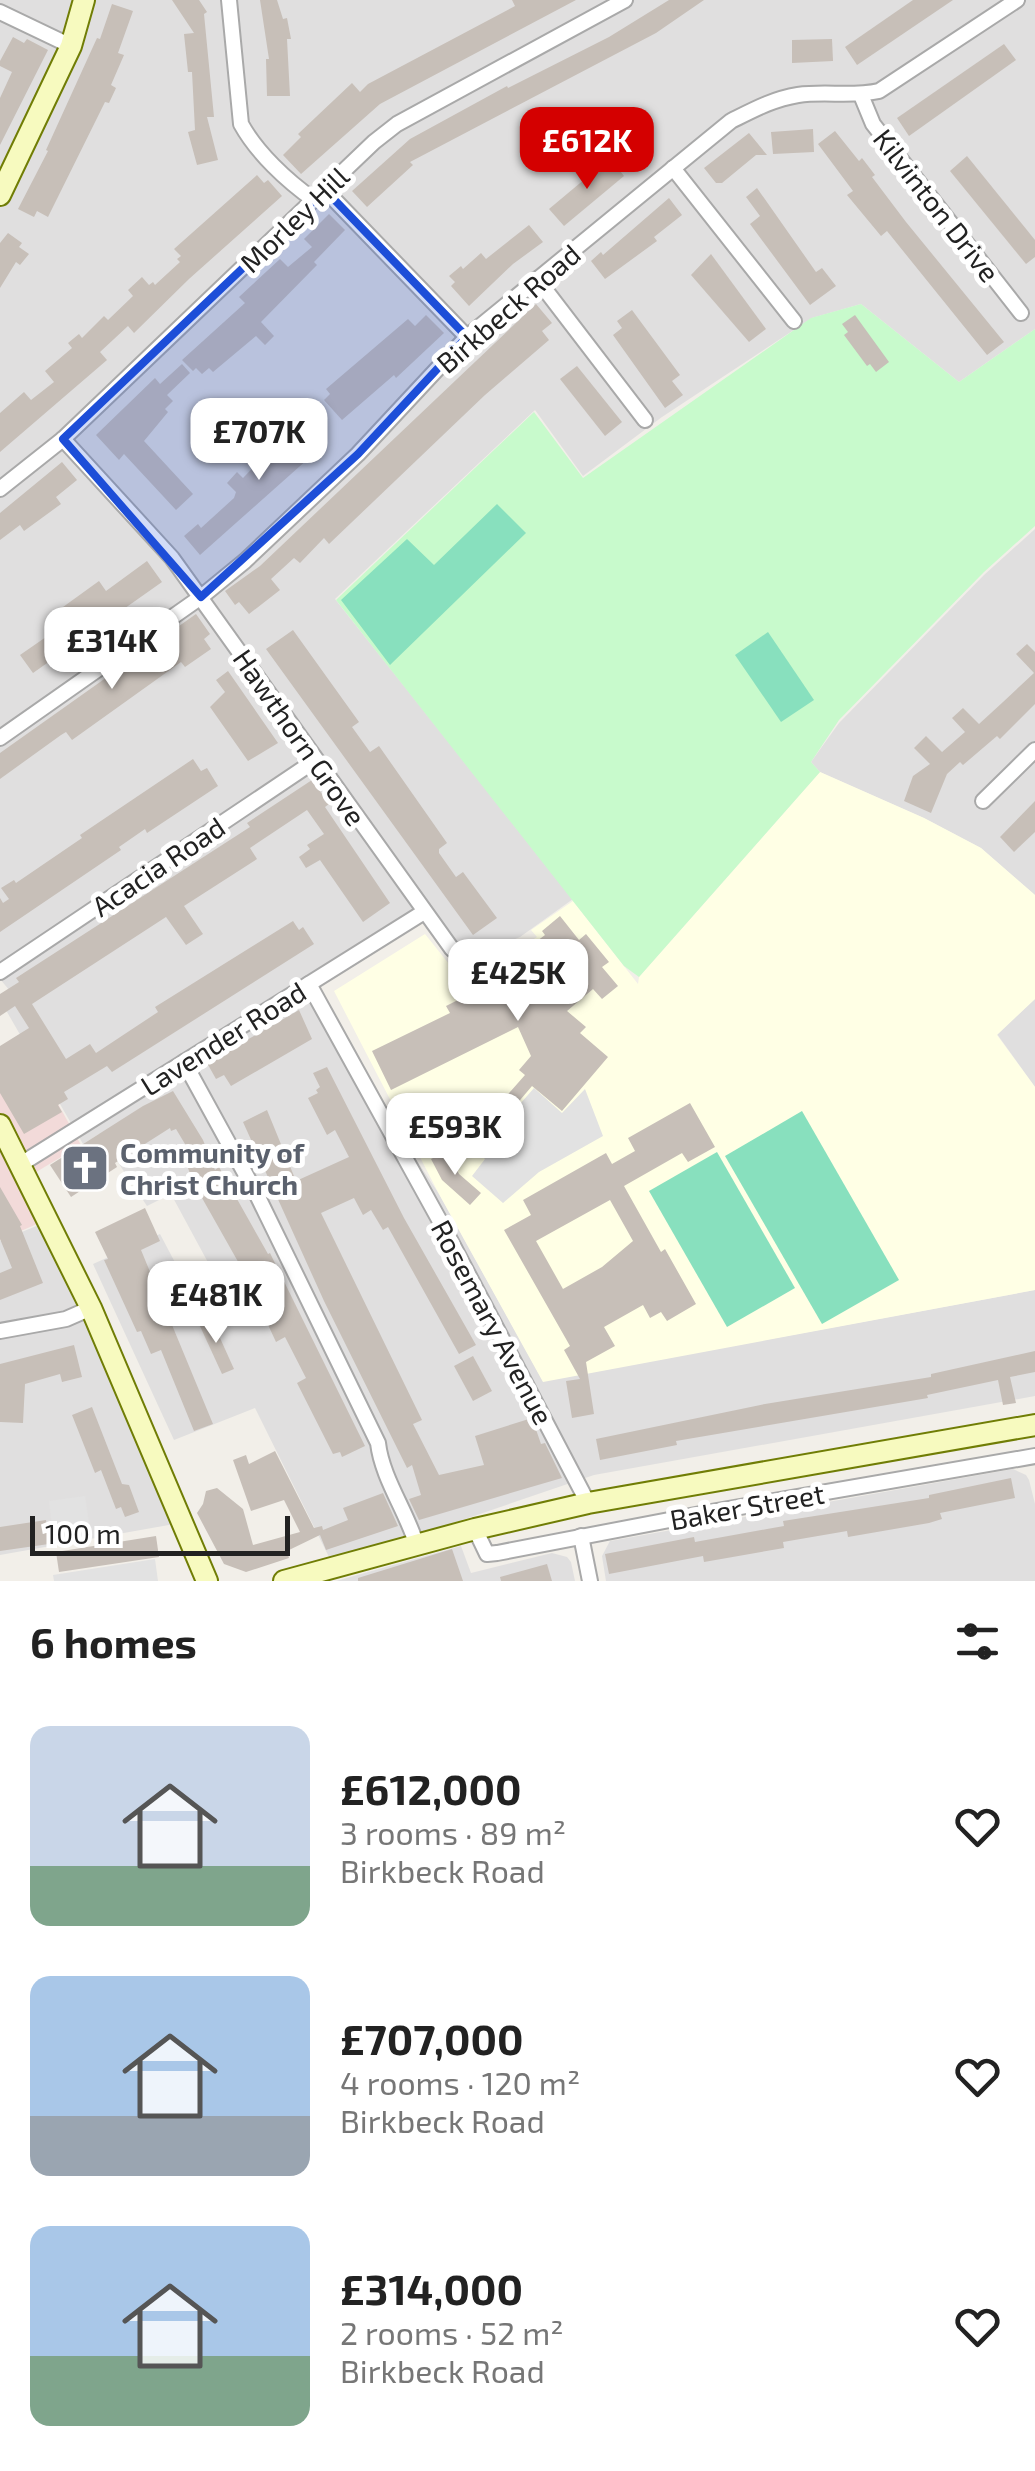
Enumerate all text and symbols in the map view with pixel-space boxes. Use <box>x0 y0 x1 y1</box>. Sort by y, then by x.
pin: £612K <box>517 107 657 192</box>
text: £612K <box>542 120 632 158</box>
street label: Kilvinton Drive <box>867 122 1007 288</box>
street label: Morley Hill <box>233 158 356 279</box>
street label: Birkbeck Road <box>429 236 587 380</box>
pin: £707K <box>189 398 329 483</box>
text: £707K <box>212 411 306 449</box>
pin: £314K <box>42 607 182 692</box>
text: £314K <box>66 620 158 658</box>
street label: Hawthorn Grove <box>227 642 373 832</box>
street label: Acacia Road <box>85 809 231 923</box>
pin: £425K <box>448 939 588 1024</box>
text: £425K <box>470 952 566 990</box>
street label: Lavender Road <box>134 974 312 1102</box>
pin: £593K <box>385 1093 525 1178</box>
text: £593K <box>408 1106 502 1144</box>
place label: Community of Christ Church <box>120 1135 305 1201</box>
church icon: Community of Christ Church <box>59 1142 111 1194</box>
street label: Rosemary Avenue <box>425 1214 561 1430</box>
pin: £481K <box>146 1261 286 1346</box>
text: £481K <box>169 1274 263 1312</box>
street label: Baker Street <box>667 1476 827 1536</box>
scale bar <box>30 1511 290 1556</box>
text: 100 m <box>45 1516 121 1550</box>
icon: filters <box>950 1614 1005 1669</box>
text: 6 homes <box>30 1616 197 1666</box>
text: £612,000 <box>340 1763 522 1813</box>
icon: home <box>110 1766 230 1886</box>
icon: heart <box>950 1799 1005 1854</box>
text: 3 rooms · 89 m² <box>340 1813 566 1851</box>
text: Birkbeck Road <box>340 1851 545 1889</box>
text: £707,000 <box>340 2013 523 2063</box>
icon: home <box>110 2016 230 2136</box>
icon: heart <box>950 2049 1005 2104</box>
text: 4 rooms · 120 m² <box>340 2063 580 2101</box>
text: Birkbeck Road <box>340 2101 545 2139</box>
text: £314,000 <box>340 2263 523 2313</box>
icon: home <box>110 2266 230 2386</box>
icon: heart <box>950 2299 1005 2354</box>
text: 2 rooms · 52 m² <box>340 2313 564 2351</box>
text: Birkbeck Road <box>340 2351 545 2389</box>

